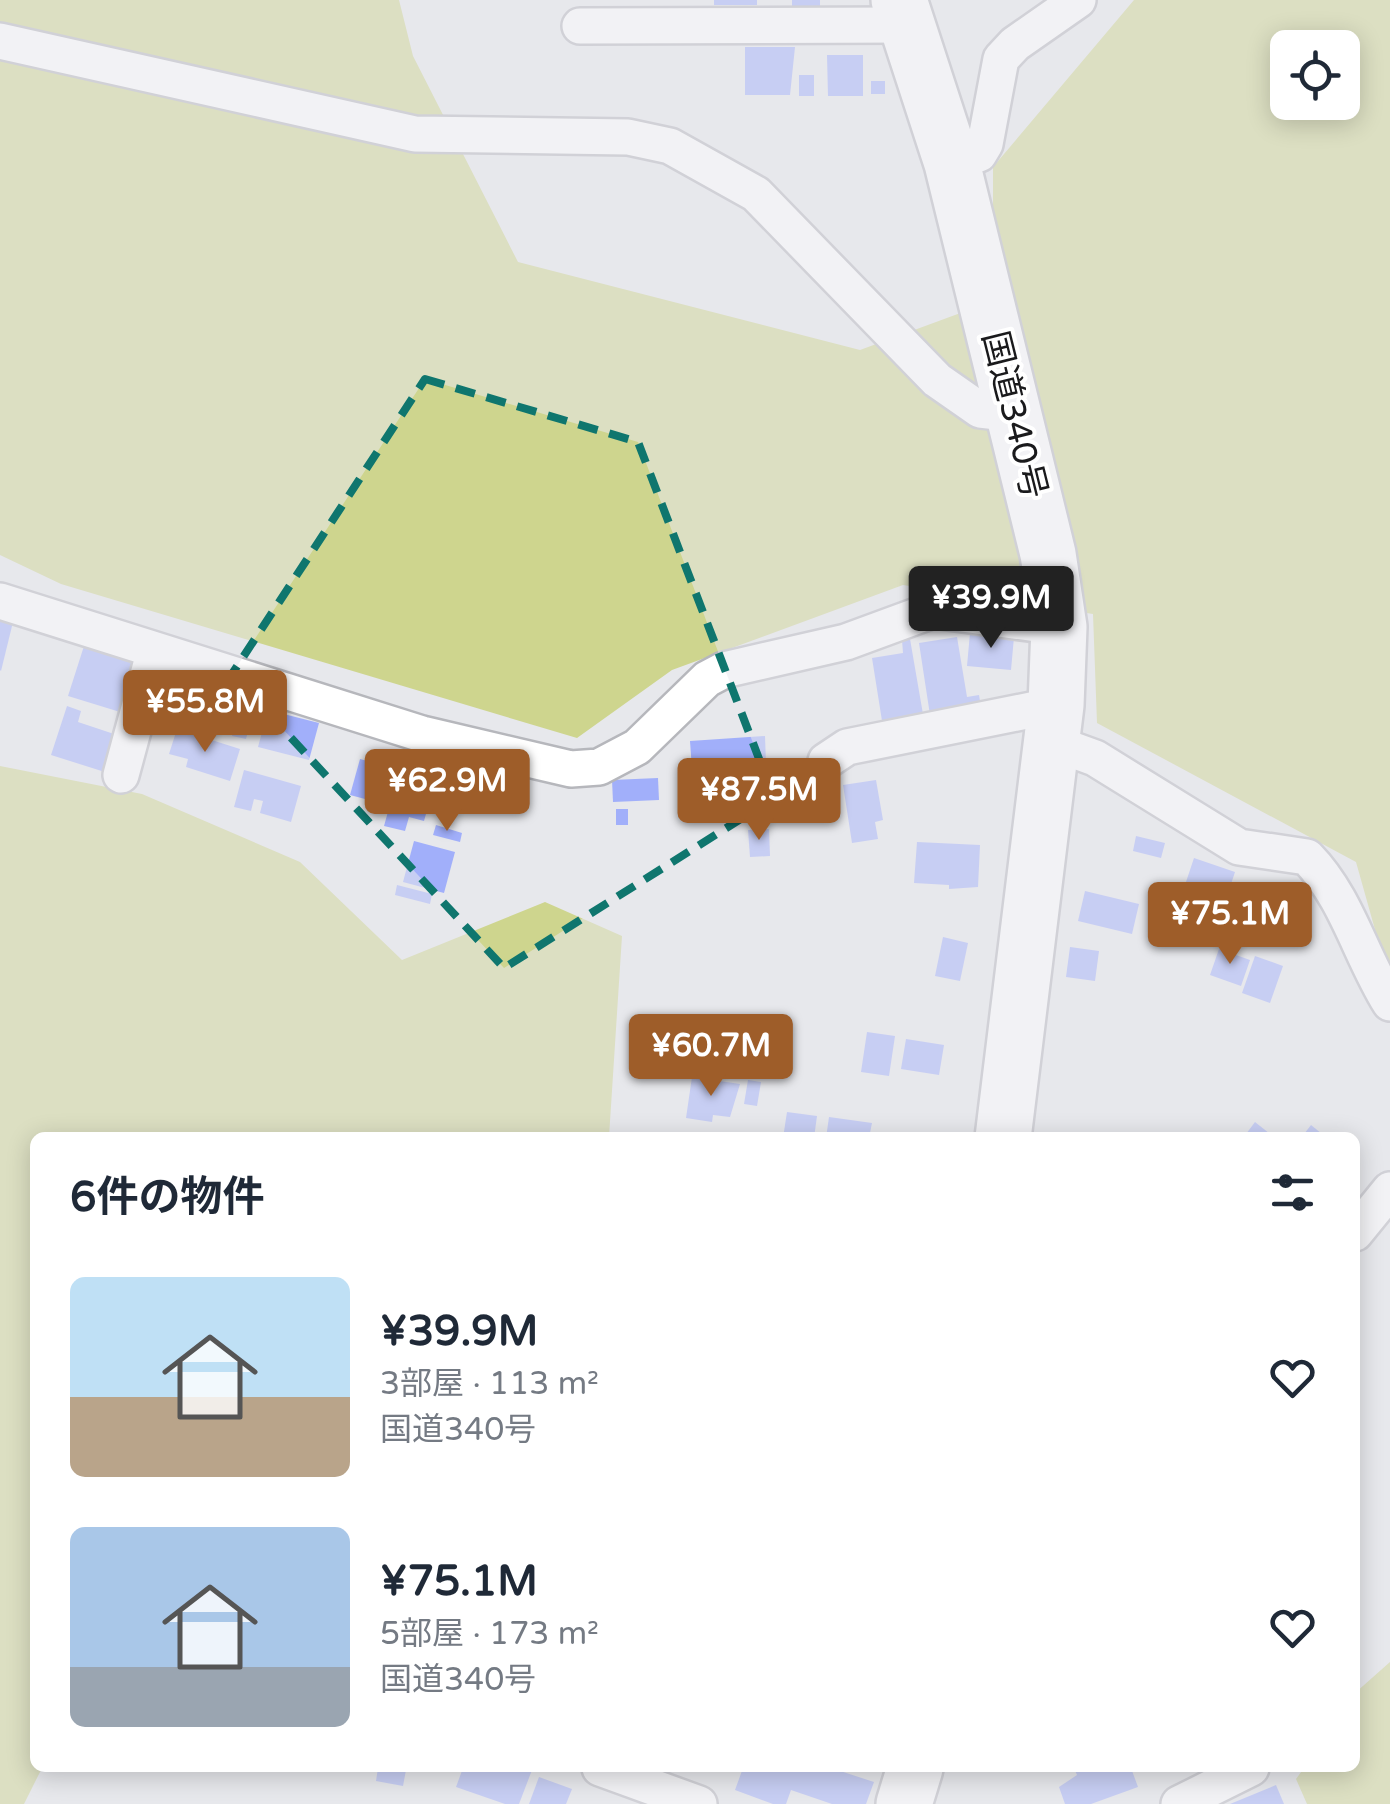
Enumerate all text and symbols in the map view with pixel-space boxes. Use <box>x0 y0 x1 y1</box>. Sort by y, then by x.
map controls <box>1270 30 1360 120</box>
button: locate <box>1270 30 1360 120</box>
street label: 国道340号 <box>973 327 1055 503</box>
pin: ¥39.9M <box>910 566 1072 651</box>
text: ¥39.9M <box>931 579 1051 617</box>
pin: ¥55.8M <box>124 670 286 755</box>
text: ¥55.8M <box>145 683 265 721</box>
pin: ¥62.9M <box>366 749 528 834</box>
pin: ¥87.5M <box>678 758 840 843</box>
text: ¥62.9M <box>387 762 507 800</box>
text: ¥87.5M <box>700 771 818 809</box>
pin: ¥75.1M <box>1149 882 1311 967</box>
text: ¥75.1M <box>1170 895 1290 933</box>
pin: ¥60.7M <box>630 1014 792 1099</box>
text: ¥60.7M <box>651 1027 771 1065</box>
icon: filters <box>1265 1165 1320 1220</box>
text: 6件の物件 <box>70 1172 264 1223</box>
text: ¥39.9M <box>380 1306 538 1357</box>
icon: home <box>150 1317 270 1437</box>
icon: heart <box>1265 1350 1320 1405</box>
text: 3部屋 · 113 m² <box>380 1365 599 1403</box>
text: 国道340号 <box>380 1411 536 1449</box>
text: ¥75.1M <box>380 1556 538 1607</box>
icon: home <box>150 1567 270 1687</box>
icon: heart <box>1265 1600 1320 1655</box>
text: 5部屋 · 173 m² <box>380 1615 599 1653</box>
text: 国道340号 <box>380 1661 536 1699</box>

